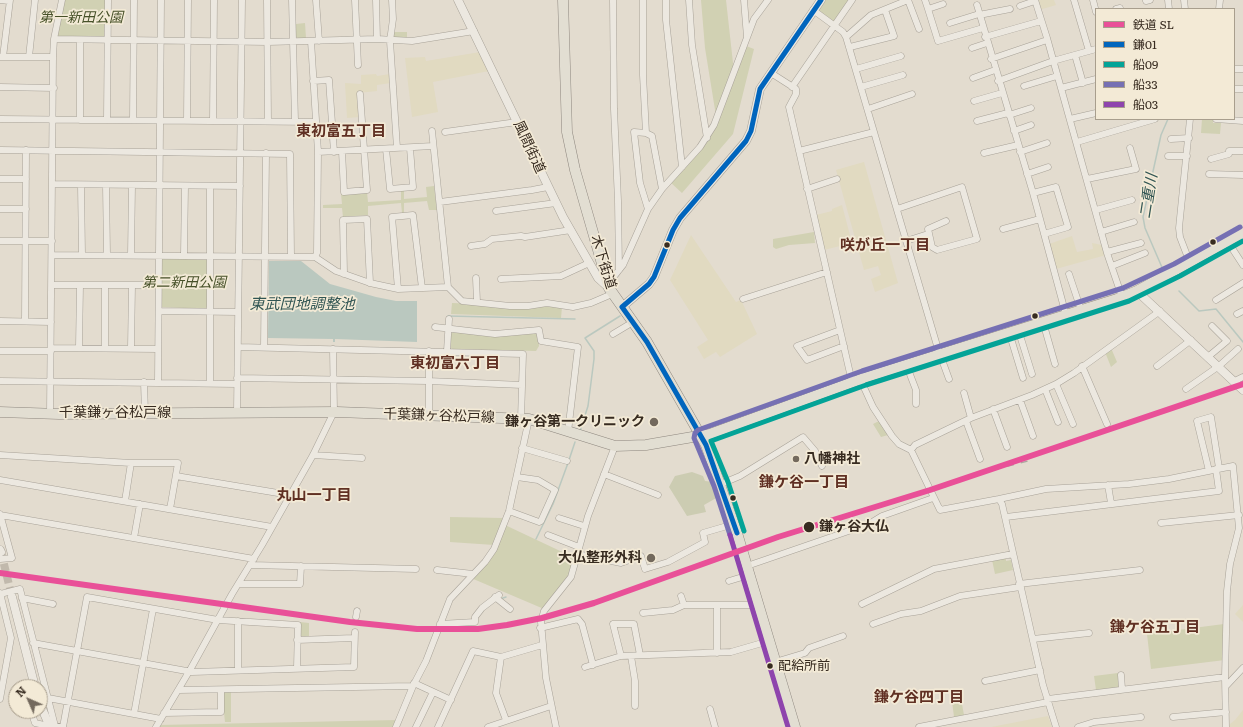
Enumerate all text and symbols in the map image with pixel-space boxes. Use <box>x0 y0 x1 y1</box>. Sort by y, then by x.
legend <box>1095 8 1235 120</box>
park label: 第一新田公園 <box>39 10 123 26</box>
text: 鉄道 SL <box>1133 15 1174 33</box>
text: 鎌01 <box>1133 35 1157 53</box>
text: 船09 <box>1133 55 1158 73</box>
text: 船33 <box>1133 75 1158 93</box>
text: 船03 <box>1133 95 1158 113</box>
street label: 風間街道 <box>510 118 548 176</box>
district label: 東初富五丁目 <box>296 123 386 141</box>
water label: 二重川 <box>1137 172 1161 220</box>
street label: 木下街道 <box>587 233 619 291</box>
district label: 咲が丘一丁目 <box>840 237 930 255</box>
unlabelled marker <box>1208 237 1218 247</box>
unlabelled marker <box>662 240 672 250</box>
park label: 第二新田公園 <box>142 275 226 291</box>
water label: 東武団地調整池 <box>250 296 354 314</box>
unlabelled marker <box>1030 311 1040 321</box>
district label: 東初富六丁目 <box>410 355 500 373</box>
street label: 千葉鎌ヶ谷松戸線 <box>59 405 171 421</box>
street label: 千葉鎌ヶ谷松戸線 <box>383 406 495 426</box>
place label: 鎌ヶ谷第一クリニック <box>505 414 645 430</box>
marker: 鎌ヶ谷第一クリニック <box>648 416 660 428</box>
place label: 八幡神社 <box>804 451 860 467</box>
marker: 八幡神社 <box>791 454 801 464</box>
district label: 鎌ケ谷一丁目 <box>759 474 849 492</box>
district label: 丸山一丁目 <box>277 487 351 505</box>
unlabelled marker <box>728 493 738 503</box>
place label: 鎌ヶ谷大仏 <box>819 519 889 535</box>
marker: 鎌ヶ谷大仏 <box>802 520 816 534</box>
place label: 大仏整形外科 <box>558 550 642 566</box>
marker: 大仏整形外科 <box>645 552 657 564</box>
district label: 鎌ケ谷五丁目 <box>1110 619 1200 637</box>
place label: 配給所前 <box>778 658 830 674</box>
marker: 配給所前 <box>765 661 775 671</box>
north arrow <box>8 679 48 719</box>
text: N <box>11 682 29 700</box>
district label: 鎌ケ谷四丁目 <box>874 689 964 707</box>

